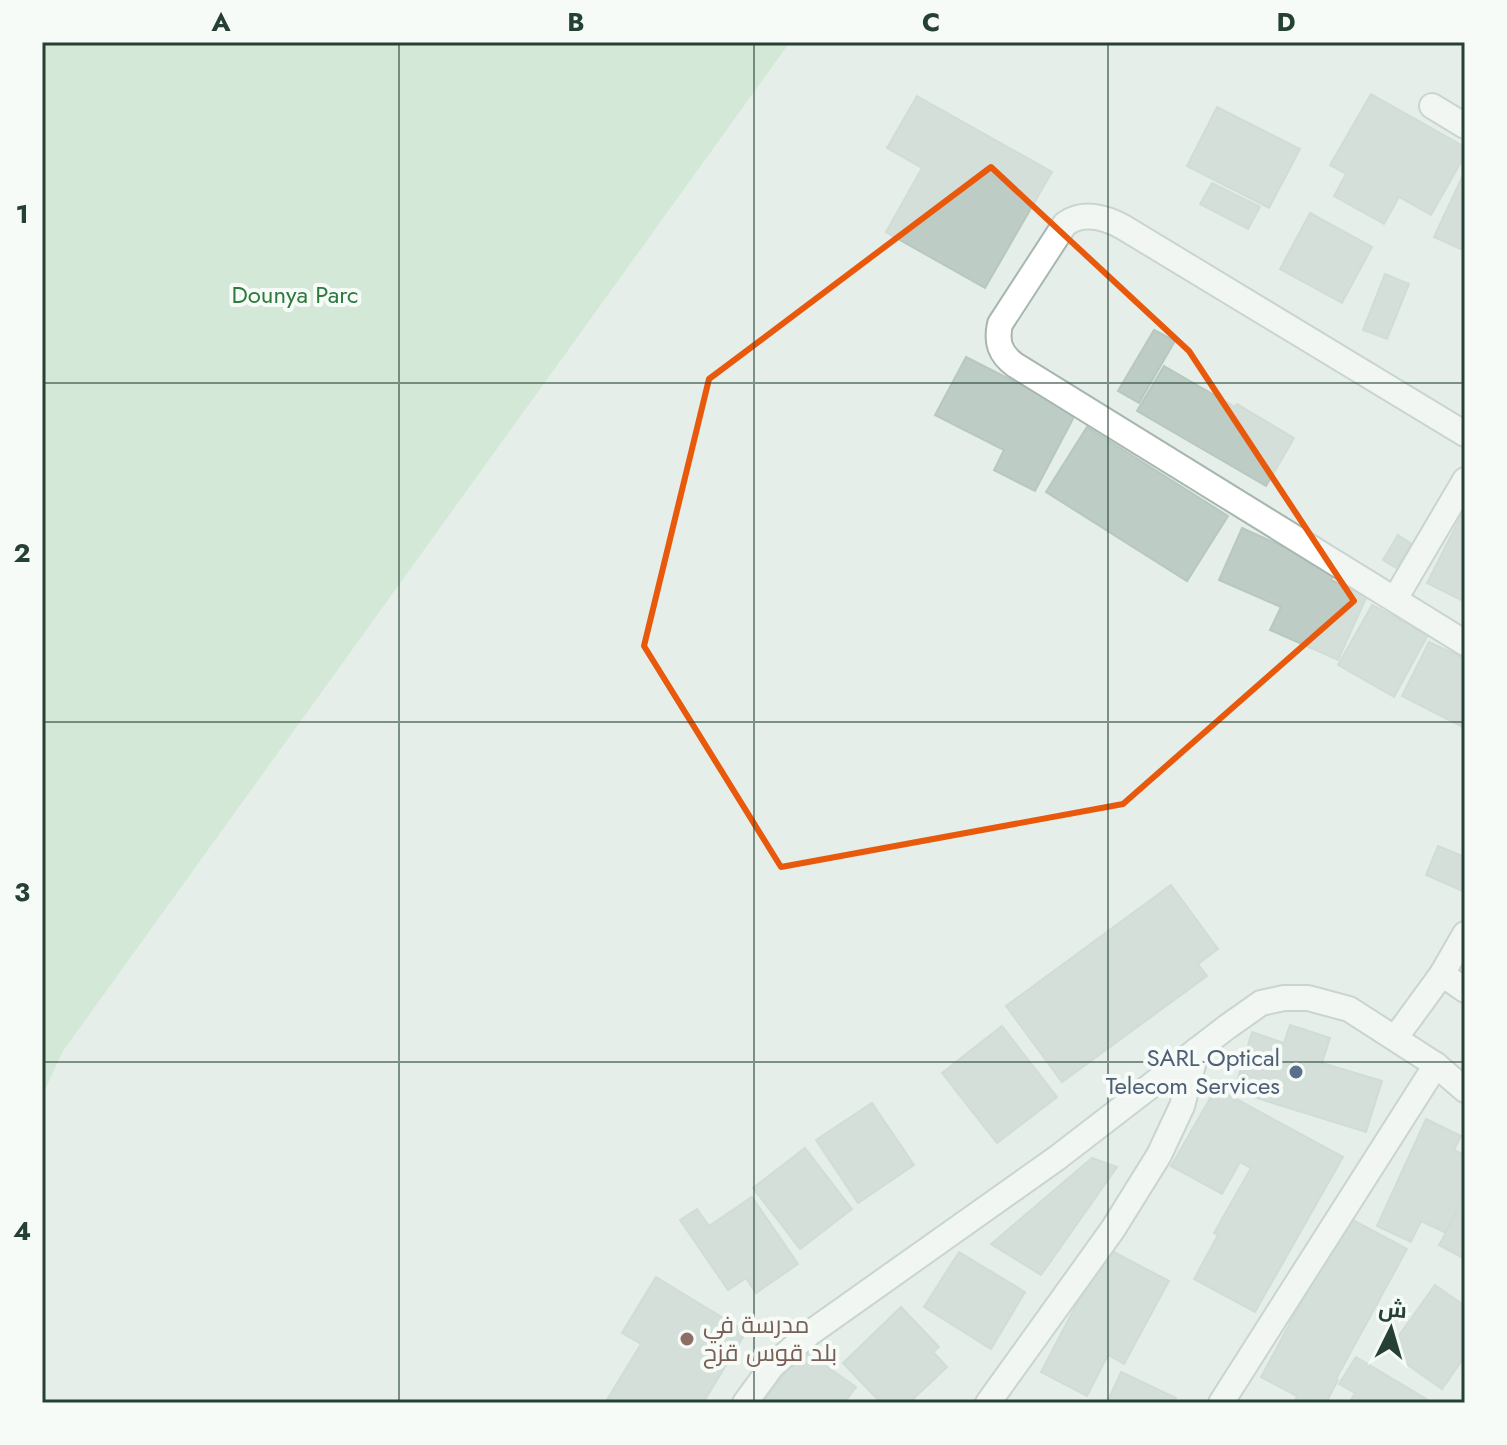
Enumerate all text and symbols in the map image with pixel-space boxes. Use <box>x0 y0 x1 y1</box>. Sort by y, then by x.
text: A <box>210 3 231 41</box>
text: B <box>567 3 585 41</box>
text: C <box>922 3 940 41</box>
text: D <box>1276 3 1296 41</box>
text: 1 <box>15 195 29 233</box>
park label: Dounya Parc <box>231 277 359 312</box>
text: 2 <box>13 534 31 572</box>
text: 3 <box>14 873 30 911</box>
place label: SARL Optical Telecom Services <box>1106 1040 1280 1103</box>
marker: SARL Optical Telecom Services <box>1287 1063 1305 1081</box>
text: 4 <box>13 1212 31 1250</box>
north arrow <box>1351 1289 1431 1369</box>
text: ش <box>1377 1292 1408 1326</box>
place label: مدرسة في بلد قوس قزح <box>703 1307 837 1370</box>
marker: مدرسة في بلد قوس قزح <box>678 1330 696 1348</box>

